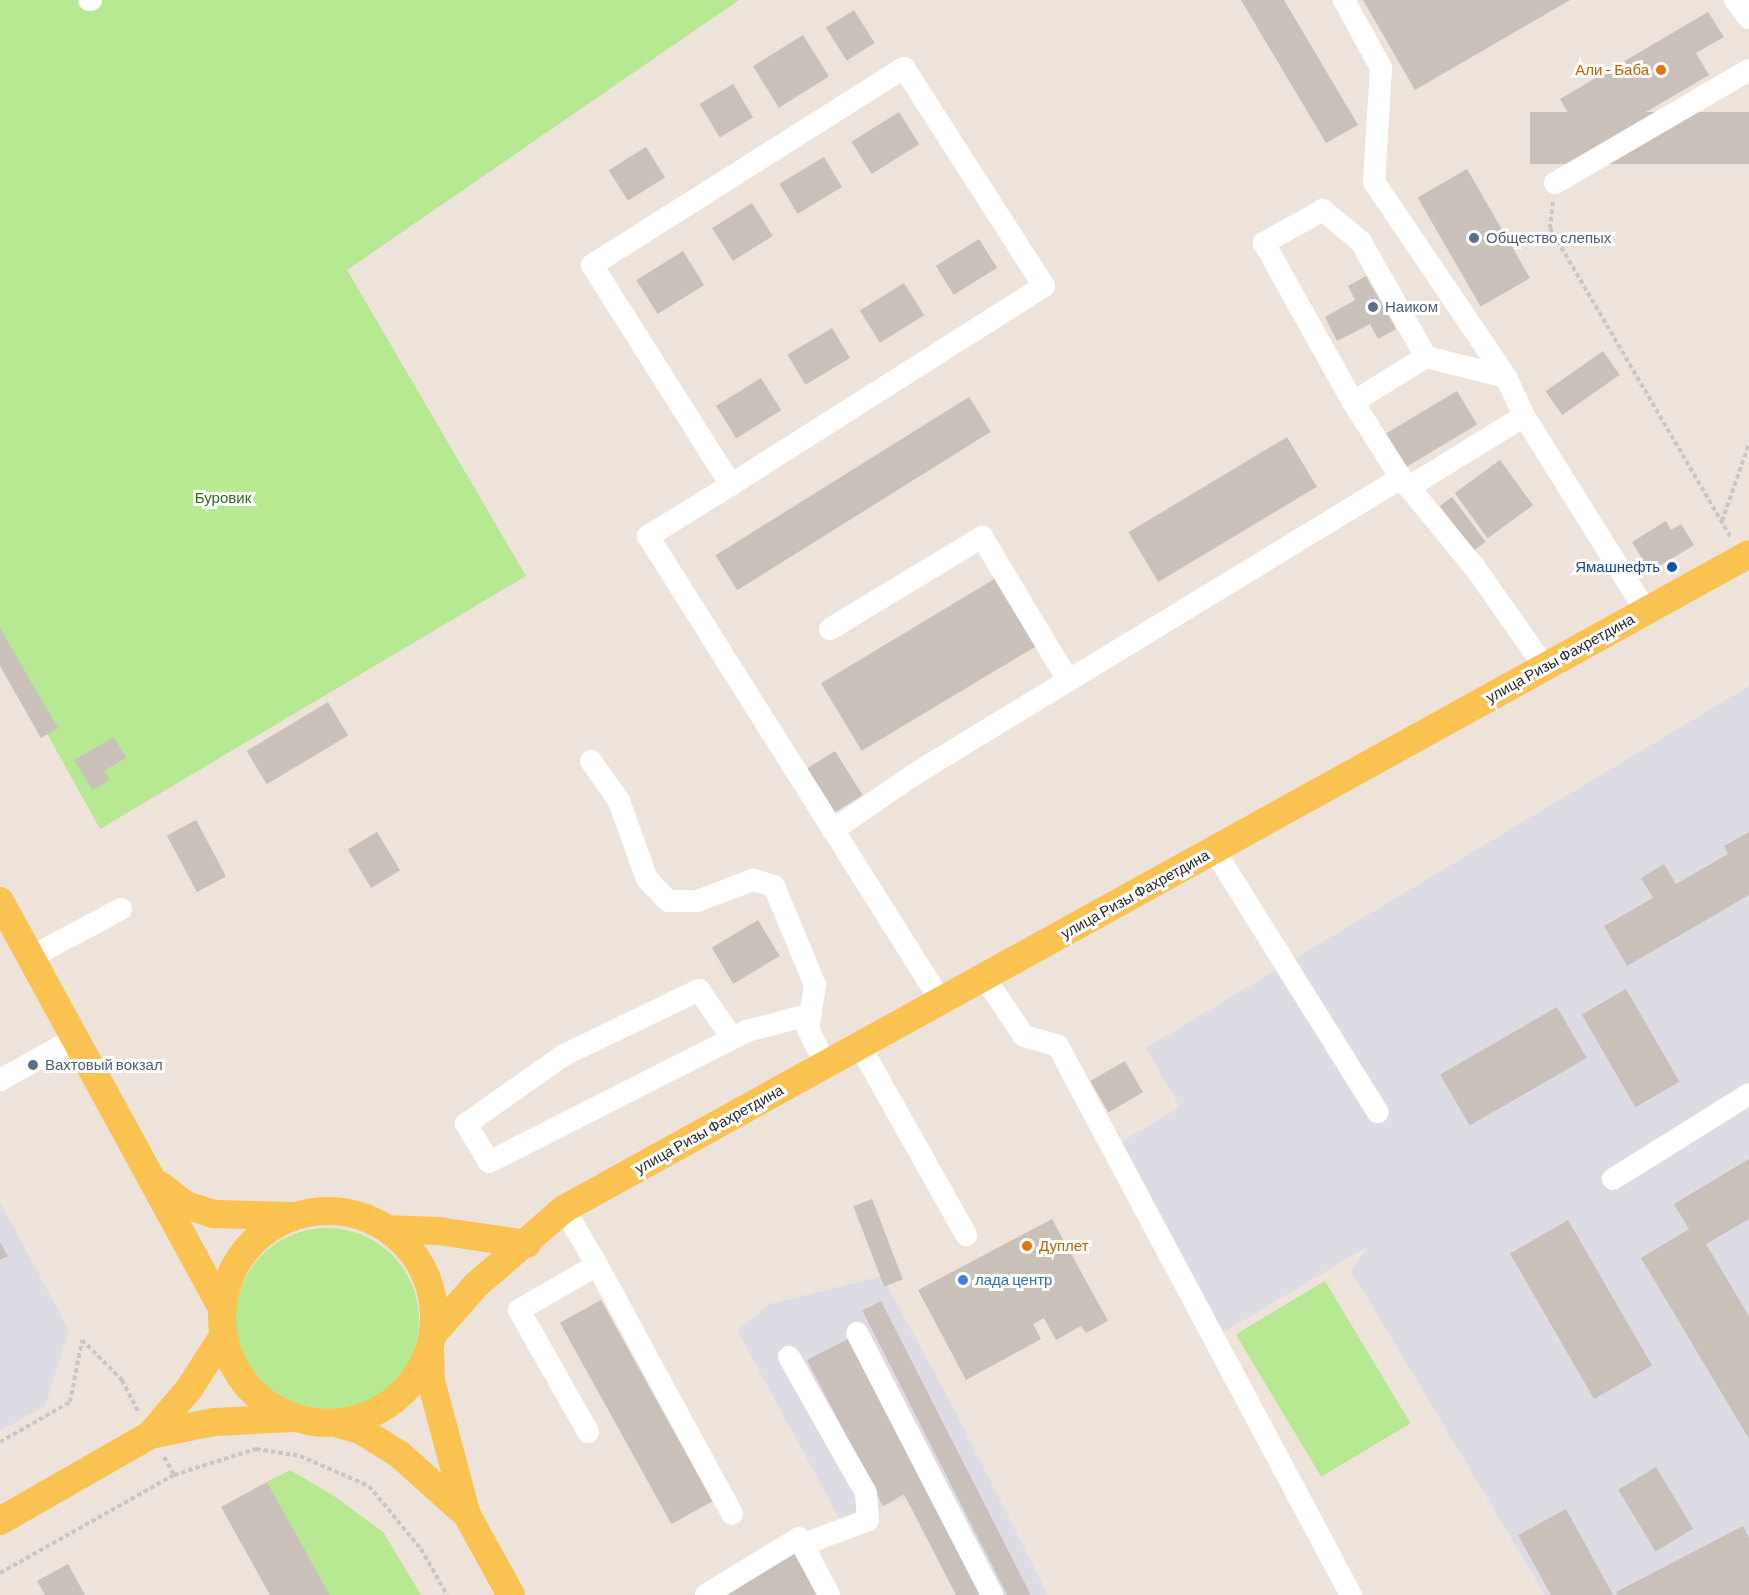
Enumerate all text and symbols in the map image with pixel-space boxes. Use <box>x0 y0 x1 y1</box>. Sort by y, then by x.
place label: Али - Баба <box>1575 61 1649 79</box>
marker: Али - Баба <box>1654 63 1668 77</box>
place label: Общество слепых <box>1486 229 1611 247</box>
marker: Общество слепых <box>1467 231 1481 245</box>
place label: Наиком <box>1385 298 1438 316</box>
marker: Наиком <box>1366 300 1380 314</box>
park label: Буровик <box>195 489 251 507</box>
place label: Ямашнефть <box>1575 558 1660 576</box>
marker: Ямашнефть <box>1665 560 1679 574</box>
street label: улица Ризы Фахретдина <box>1483 610 1637 706</box>
street label: улица Ризы Фахретдина <box>1058 846 1212 942</box>
place label: Вахтовый вокзал <box>45 1056 163 1074</box>
marker: Вахтовый вокзал <box>26 1058 40 1072</box>
street label: улица Ризы Фахретдина <box>632 1081 786 1177</box>
place label: Дуплет <box>1039 1237 1089 1255</box>
marker: Дуплет <box>1020 1239 1034 1253</box>
place label: лада центр <box>975 1271 1052 1289</box>
marker: лада центр <box>956 1273 970 1287</box>

